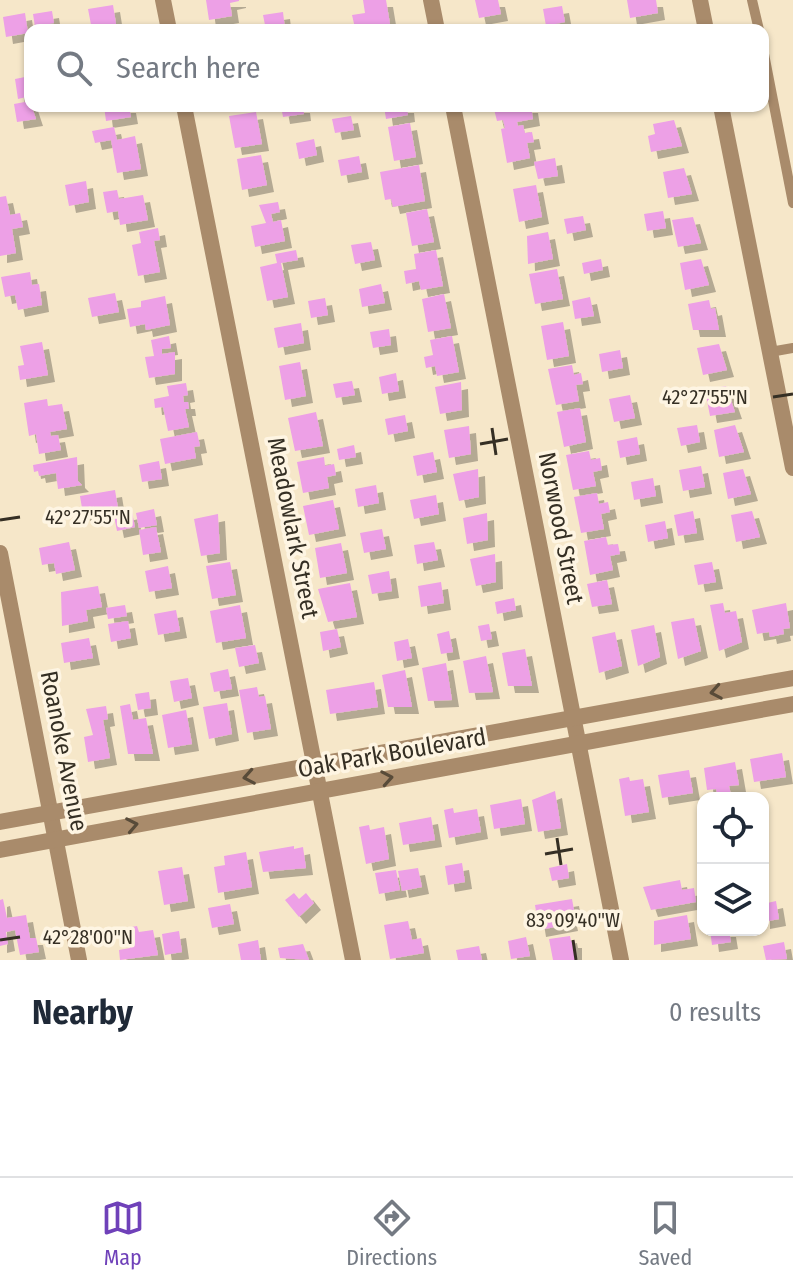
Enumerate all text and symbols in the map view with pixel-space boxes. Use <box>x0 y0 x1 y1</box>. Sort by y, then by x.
search box <box>24 24 769 112</box>
icon: search <box>52 46 96 90</box>
text: Search here <box>116 50 261 86</box>
text: 42°27'55"N <box>662 385 748 409</box>
street label: Meadowlark Street <box>262 435 324 621</box>
street label: Norwood Street <box>533 450 589 606</box>
text: 42°27'55"N <box>45 505 131 529</box>
street label: Roanoke Avenue <box>35 668 93 834</box>
one-way arrow <box>710 683 723 700</box>
street label: Oak Park Boulevard <box>296 723 488 783</box>
one-way arrow <box>242 768 256 785</box>
one-way arrow <box>381 770 394 787</box>
map controls <box>697 792 769 936</box>
button: locate <box>697 792 769 864</box>
one-way arrow <box>125 818 139 835</box>
button: layers <box>697 864 769 936</box>
text: 83°09'40"W <box>526 908 620 932</box>
text: 42°28'00"N <box>43 925 133 949</box>
text: Nearby <box>32 992 133 1033</box>
text: 0 results <box>669 997 761 1028</box>
tab: Map <box>101 1196 145 1271</box>
tab: Directions <box>346 1196 437 1271</box>
tab: Saved <box>639 1196 692 1271</box>

